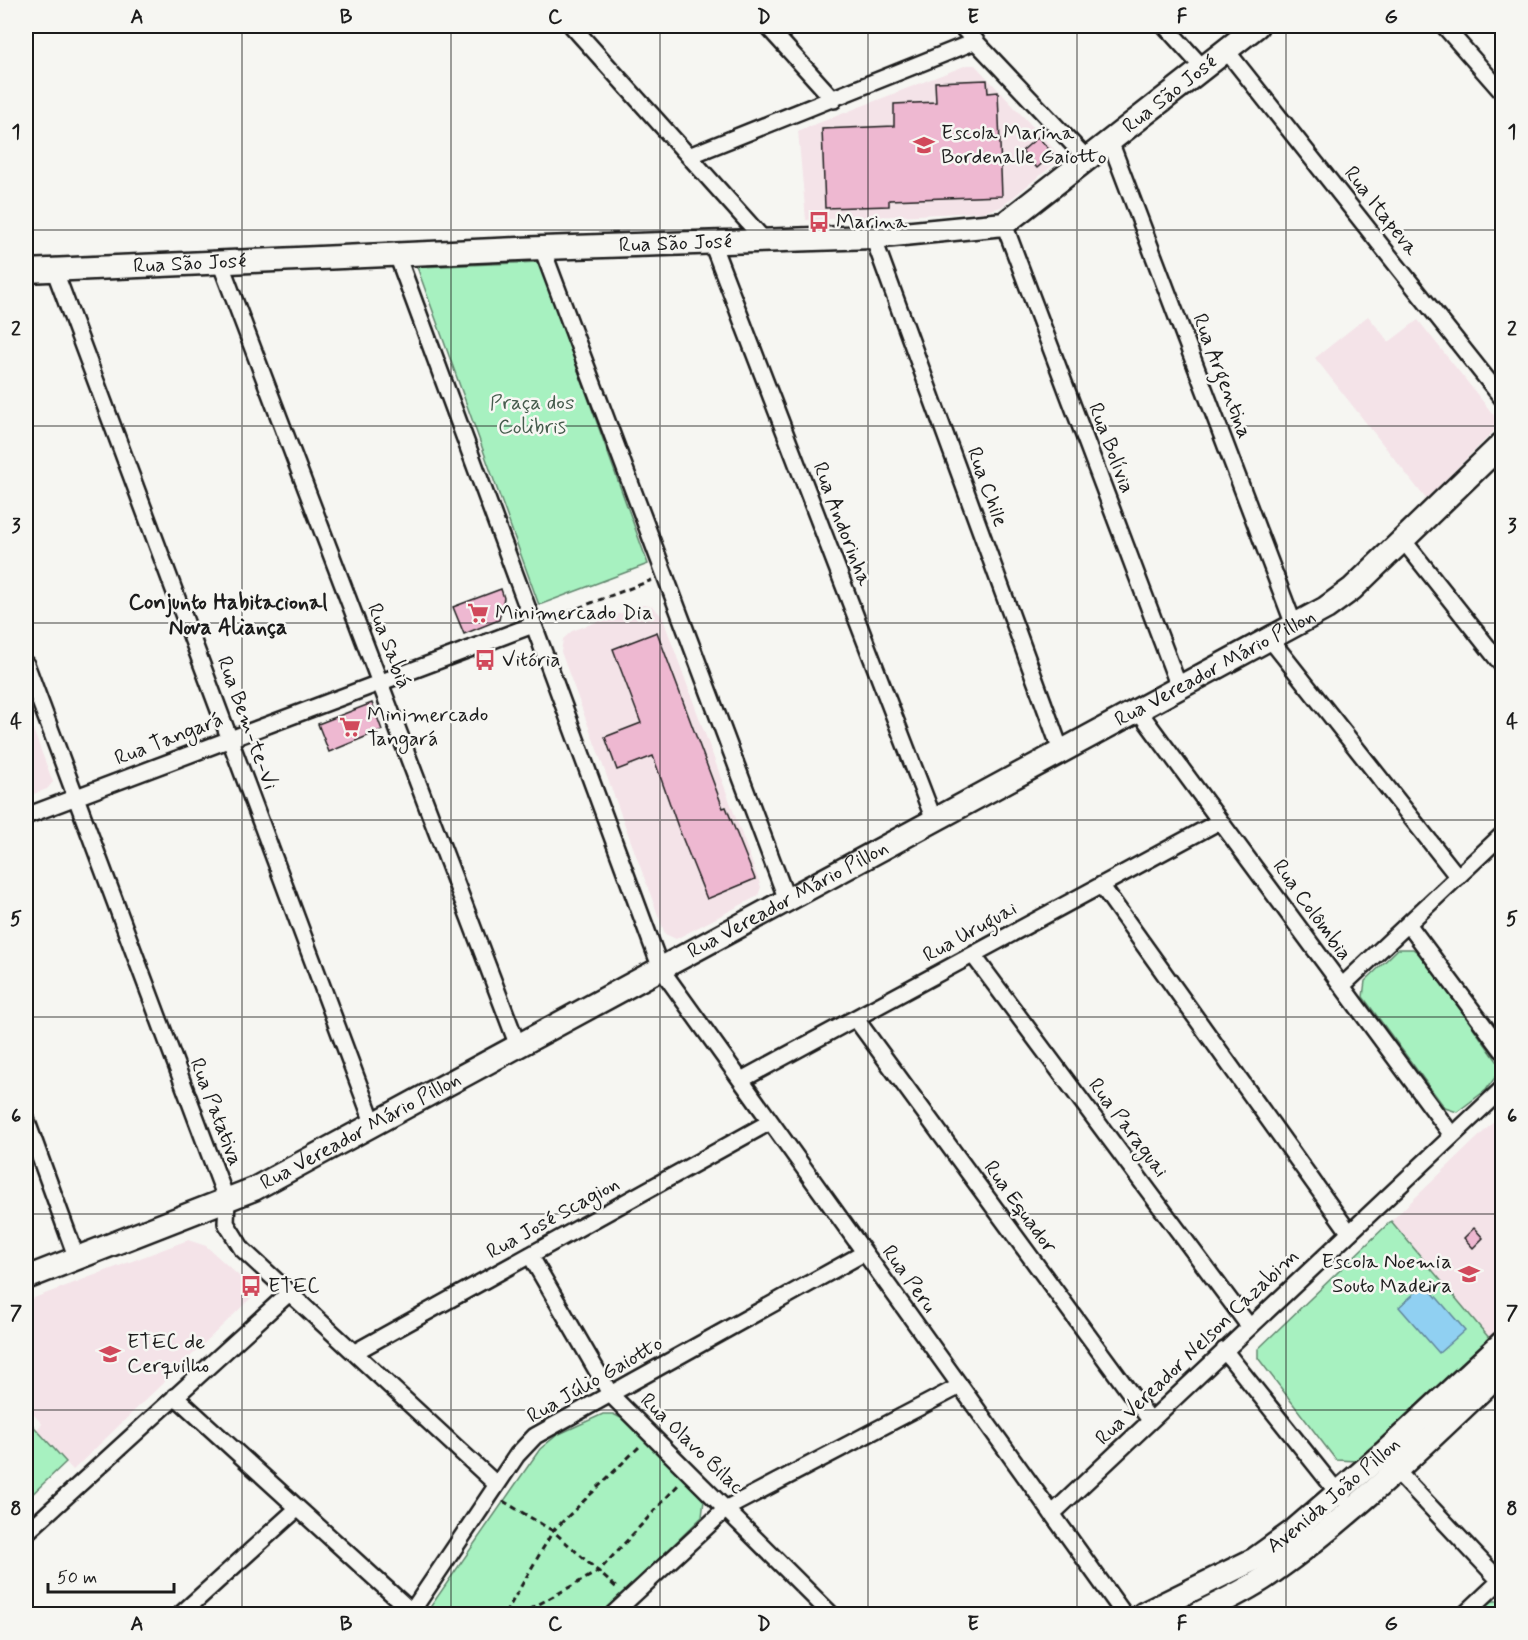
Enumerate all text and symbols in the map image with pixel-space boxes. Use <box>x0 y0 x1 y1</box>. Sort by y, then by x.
text: A <box>130 4 144 31</box>
text: B <box>340 4 353 31</box>
text: C <box>548 4 563 31</box>
text: D <box>757 4 771 31</box>
text: E <box>967 4 979 31</box>
text: F <box>1177 4 1188 31</box>
text: G <box>1384 4 1398 31</box>
street label: Rua São José <box>1117 48 1223 140</box>
text: 1 <box>12 119 20 146</box>
place label: Escola Marina Bordenalle Gaiotto <box>941 119 1107 171</box>
text: 1 <box>1508 119 1516 146</box>
school or university icon: Escola Marina Bordenalle Gaiotto <box>912 133 936 157</box>
street label: Rua Itapeva <box>1337 160 1425 262</box>
place label: Marina <box>836 208 908 236</box>
bus stop icon: Marina <box>807 210 831 234</box>
street label: Rua São José <box>618 228 732 259</box>
street label: Rua São José <box>133 247 247 280</box>
street label: Rua Argentina <box>1183 310 1259 443</box>
text: 2 <box>11 316 21 343</box>
text: 2 <box>1507 316 1517 343</box>
park label: Praça dos Colibris <box>490 389 574 441</box>
street label: Rua Bolívia <box>1081 399 1141 497</box>
street label: Rua Chile <box>960 443 1014 531</box>
street label: Rua Andorinha <box>806 458 879 590</box>
text: 3 <box>11 513 21 540</box>
text: 3 <box>1507 513 1517 540</box>
district label: Conjunto Habitacional Nova Aliança <box>128 589 328 642</box>
street label: Rua Sabiá <box>360 599 418 693</box>
place label: Minimercado Dia <box>495 599 653 627</box>
supermarket icon: Minimercado Dia <box>466 601 490 625</box>
street label: Rua Vereador Mário Pillon <box>1110 602 1321 734</box>
place label: Vitória <box>502 646 560 674</box>
bus stop icon: Vitória <box>473 648 497 672</box>
street label: Rua Bem-te-Vi <box>210 652 284 794</box>
place label: Minimercado Tangará <box>367 701 488 754</box>
street label: Rua Tangará <box>111 705 228 773</box>
text: 4 <box>10 709 22 736</box>
text: 4 <box>1506 709 1518 736</box>
supermarket icon: Minimercado Tangará <box>338 715 362 739</box>
street label: Rua Vereador Mário Pillon <box>682 834 893 965</box>
street label: Rua Colômbia <box>1266 854 1358 966</box>
street label: Rua Uruguai <box>918 895 1023 971</box>
text: 5 <box>10 906 22 933</box>
text: 5 <box>1506 906 1518 933</box>
street label: Rua Patativa <box>183 1054 249 1170</box>
street label: Rua Vereador Mário Pillon <box>255 1065 466 1197</box>
street label: Rua Paraguai <box>1081 1073 1175 1184</box>
text: 6 <box>11 1103 21 1130</box>
text: 6 <box>1507 1103 1517 1130</box>
street label: Rua Equador <box>977 1155 1063 1259</box>
street label: Rua José Scagion <box>482 1170 625 1267</box>
street label: Rua Peru <box>875 1239 943 1319</box>
street label: Rua Vereador Nelson Cazabim <box>1089 1242 1305 1452</box>
place label: Escola Noemia Souto Madeira <box>1322 1248 1452 1300</box>
school or university icon: Escola Noemia Souto Madeira <box>1457 1262 1481 1286</box>
place label: ETEC <box>268 1272 320 1300</box>
bus stop icon: ETEC <box>239 1274 263 1298</box>
text: 7 <box>10 1300 22 1327</box>
text: 7 <box>1506 1300 1518 1327</box>
place label: ETEC de Cerquilho <box>127 1328 209 1380</box>
street label: Rua Júlio Gaiotto <box>522 1330 668 1430</box>
school or university icon: ETEC de Cerquilho <box>98 1342 122 1366</box>
street label: Rua Olavo Bilac <box>634 1387 751 1501</box>
street label: Avenida João Pillon <box>1261 1431 1406 1560</box>
text: 8 <box>10 1496 22 1523</box>
text: 8 <box>1506 1496 1518 1523</box>
scale bar <box>48 1556 174 1594</box>
text: 50 m <box>57 1566 97 1590</box>
text: A <box>130 1611 144 1638</box>
text: B <box>340 1611 353 1638</box>
text: C <box>548 1611 563 1638</box>
text: D <box>757 1611 771 1638</box>
text: E <box>967 1611 979 1638</box>
text: F <box>1177 1611 1188 1638</box>
text: G <box>1384 1611 1398 1638</box>

